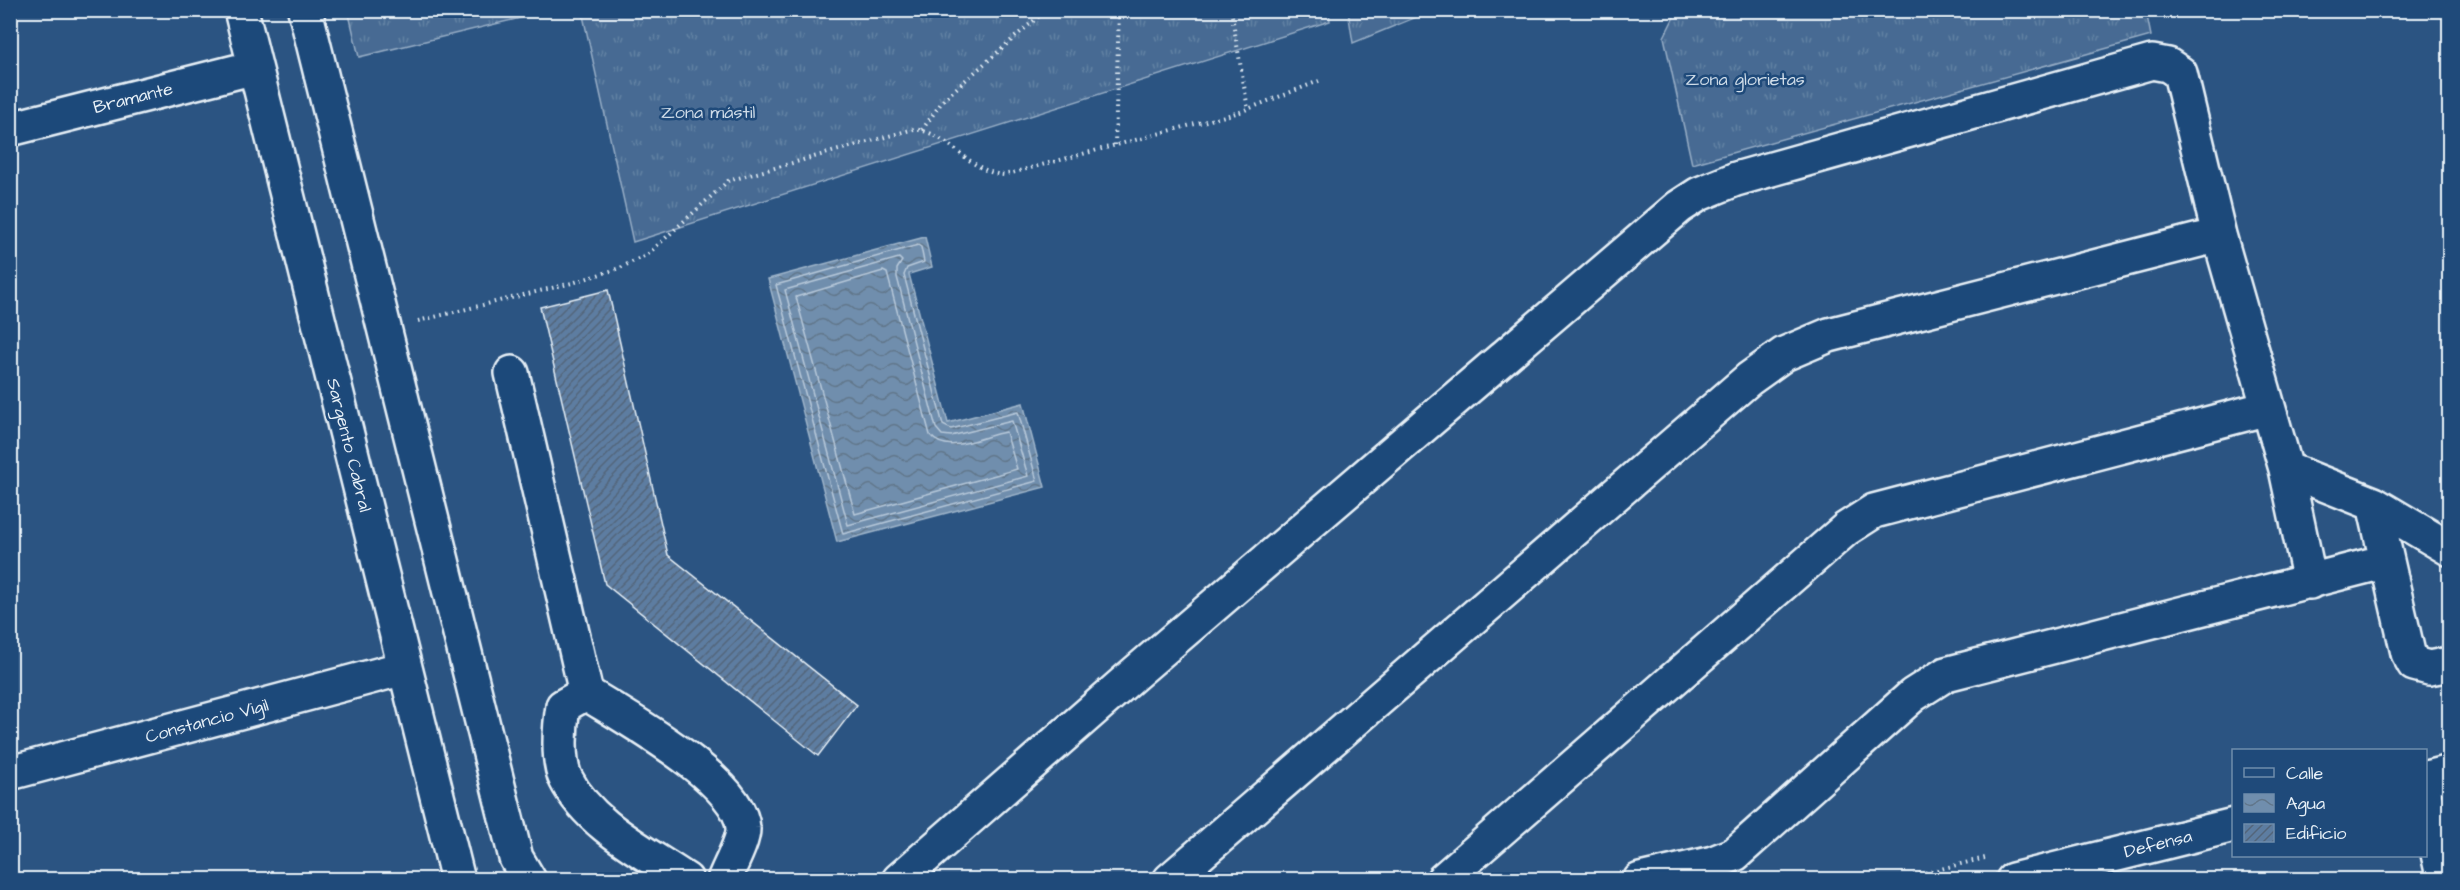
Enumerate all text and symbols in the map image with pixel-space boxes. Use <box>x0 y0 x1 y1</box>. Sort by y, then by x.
park label: Zona glorietas <box>1685 67 1805 93</box>
street label: Bramante <box>91 76 176 120</box>
park label: Zona mástil <box>661 100 755 125</box>
street label: Sargento Cabral <box>319 375 378 515</box>
street label: Constancio Vigil <box>143 692 272 750</box>
legend <box>2232 749 2427 857</box>
text: Calle <box>2286 761 2324 786</box>
text: Agua <box>2286 791 2325 817</box>
text: Edificio <box>2286 821 2346 846</box>
street label: Defensa <box>2121 824 2195 864</box>

